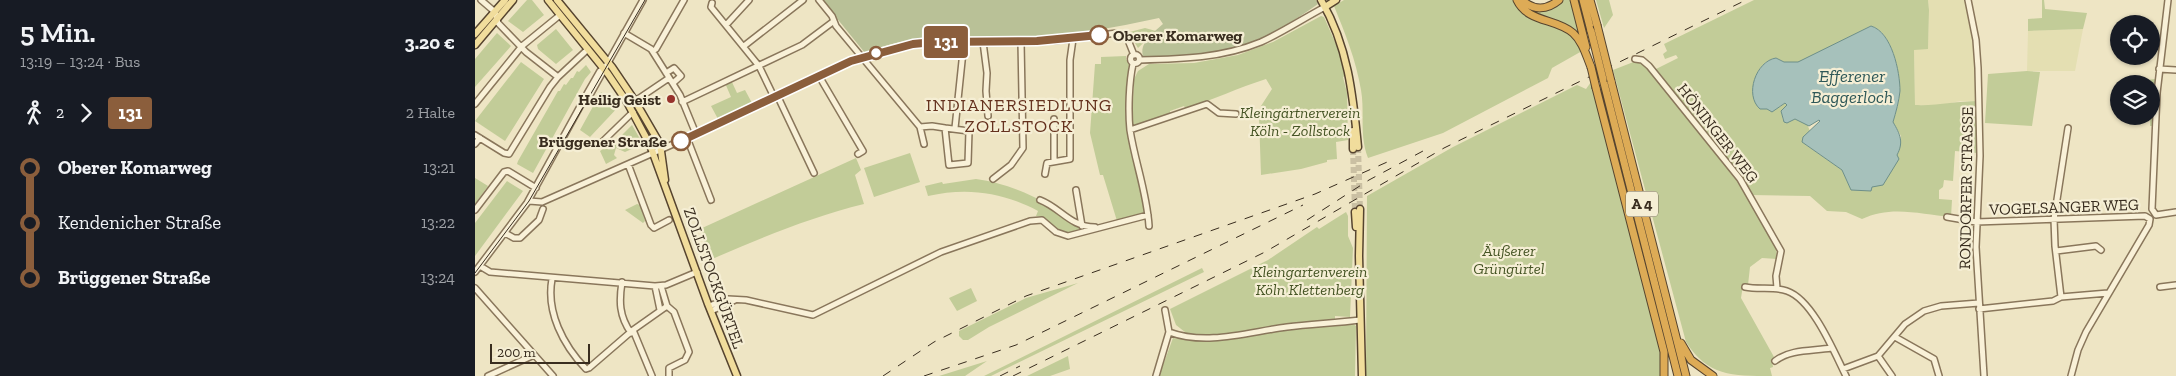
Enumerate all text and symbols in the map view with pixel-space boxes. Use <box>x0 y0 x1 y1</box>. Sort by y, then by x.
map controls <box>2110 15 2160 125</box>
button: locate <box>2110 15 2160 65</box>
text: 5 Min. <box>20 16 96 49</box>
marker: Oberer Komarweg <box>1089 25 1109 45</box>
line badge: 131 <box>917 26 975 58</box>
place label: Oberer Komarweg <box>1113 26 1242 45</box>
text: 3.20 € <box>405 31 455 54</box>
text: 131 <box>934 31 958 53</box>
unlabelled marker <box>869 46 883 60</box>
text: 13:19 – 13:24 · Bus <box>20 52 140 71</box>
water label: Efferener Baggerloch <box>1811 65 1893 108</box>
button: layers <box>2110 75 2160 125</box>
street label: HÖNINGER WEG <box>1673 80 1763 186</box>
place label: Heilig Geist <box>578 90 662 109</box>
marker: Heilig Geist <box>665 93 677 105</box>
district label: INDIANERSIEDLUNG ZOLLSTOCK <box>926 94 1112 137</box>
icon: walk <box>20 99 48 127</box>
icon: forward <box>72 99 100 127</box>
text: 131 <box>118 102 142 124</box>
text: 2 <box>56 103 64 122</box>
text: 2 Halte <box>406 103 455 122</box>
park label: Kleingärtnerverein Köln - Zollstock <box>1240 103 1360 140</box>
street label: RONDORFER STRASSE <box>1955 107 1977 269</box>
marker: Brüggener Straße <box>671 131 691 151</box>
place label: Brüggener Straße <box>539 132 667 151</box>
text: Oberer Komarweg <box>58 156 212 179</box>
text: 13:21 <box>423 158 455 177</box>
road number: A 4 <box>1626 192 1658 216</box>
street label: VOGELSANGER WEG <box>1988 195 2139 219</box>
street label: ZOLLSTOCKGÜRTEL <box>680 205 748 351</box>
text: Kendenicher Straße <box>58 211 221 234</box>
text: 13:22 <box>421 213 455 232</box>
park label: Äußerer Grüngürtel <box>1473 241 1545 278</box>
park label: Kleingartenverein Köln Klettenberg <box>1253 262 1367 299</box>
text: Brüggener Straße <box>58 266 210 289</box>
text: 13:24 <box>421 268 455 287</box>
scale bar <box>490 341 590 364</box>
text: 200 m <box>497 344 536 361</box>

